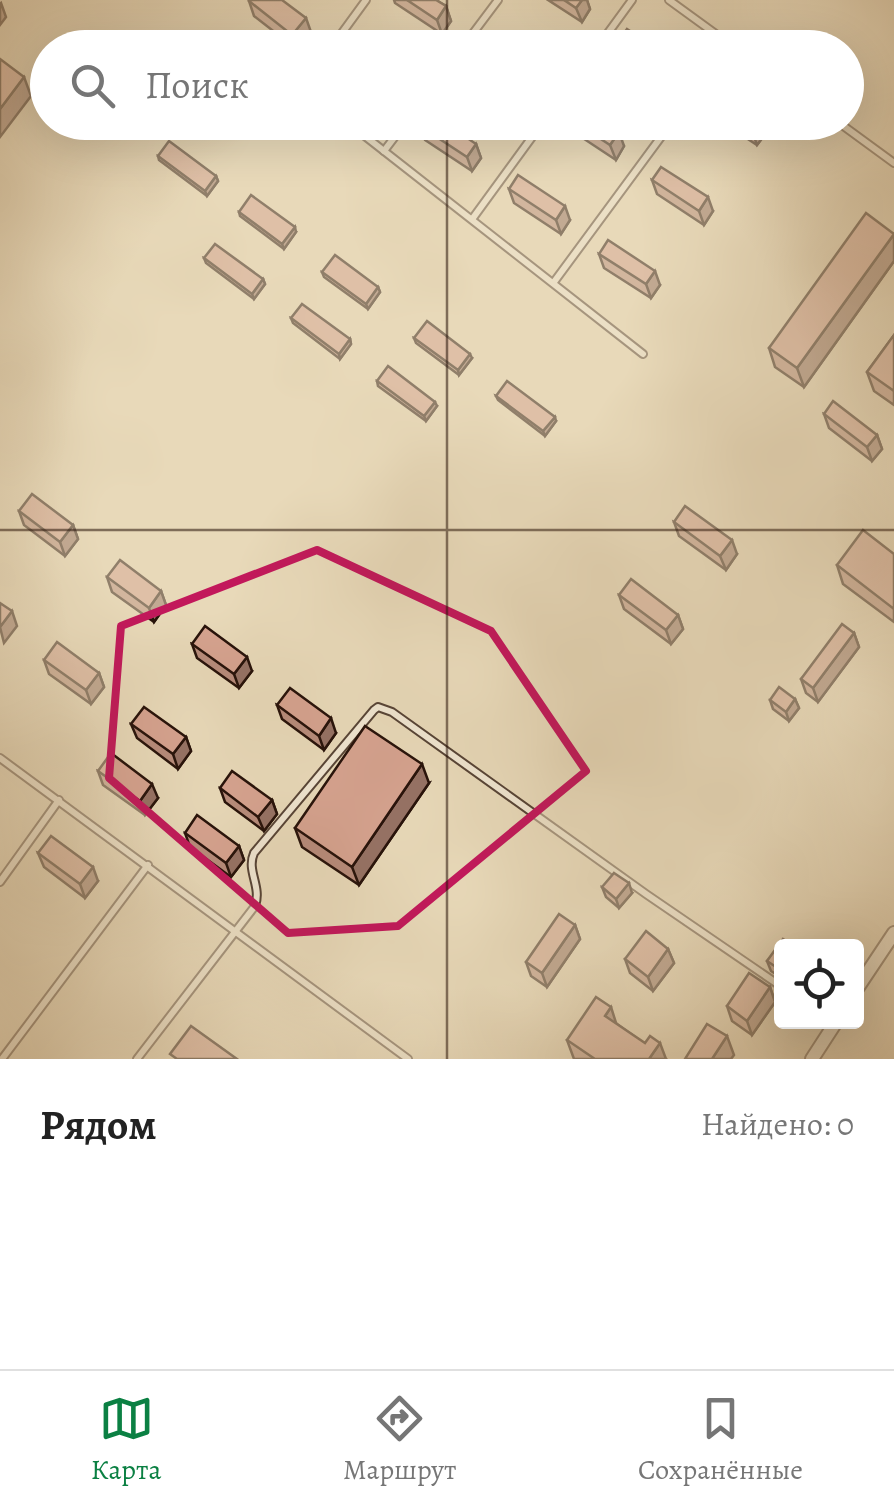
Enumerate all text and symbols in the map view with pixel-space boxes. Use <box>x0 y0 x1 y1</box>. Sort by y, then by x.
search box <box>30 30 864 140</box>
icon: search <box>65 58 120 113</box>
text: Поиск <box>145 59 249 111</box>
map controls <box>774 939 864 1029</box>
button: locate <box>774 939 864 1029</box>
text: Рядом <box>40 1096 157 1153</box>
text: Найдено: 0 <box>701 1102 854 1146</box>
tab: Карта <box>91 1391 161 1489</box>
tab: Маршрут <box>343 1391 456 1489</box>
tab: Сохранённые <box>638 1391 803 1489</box>

